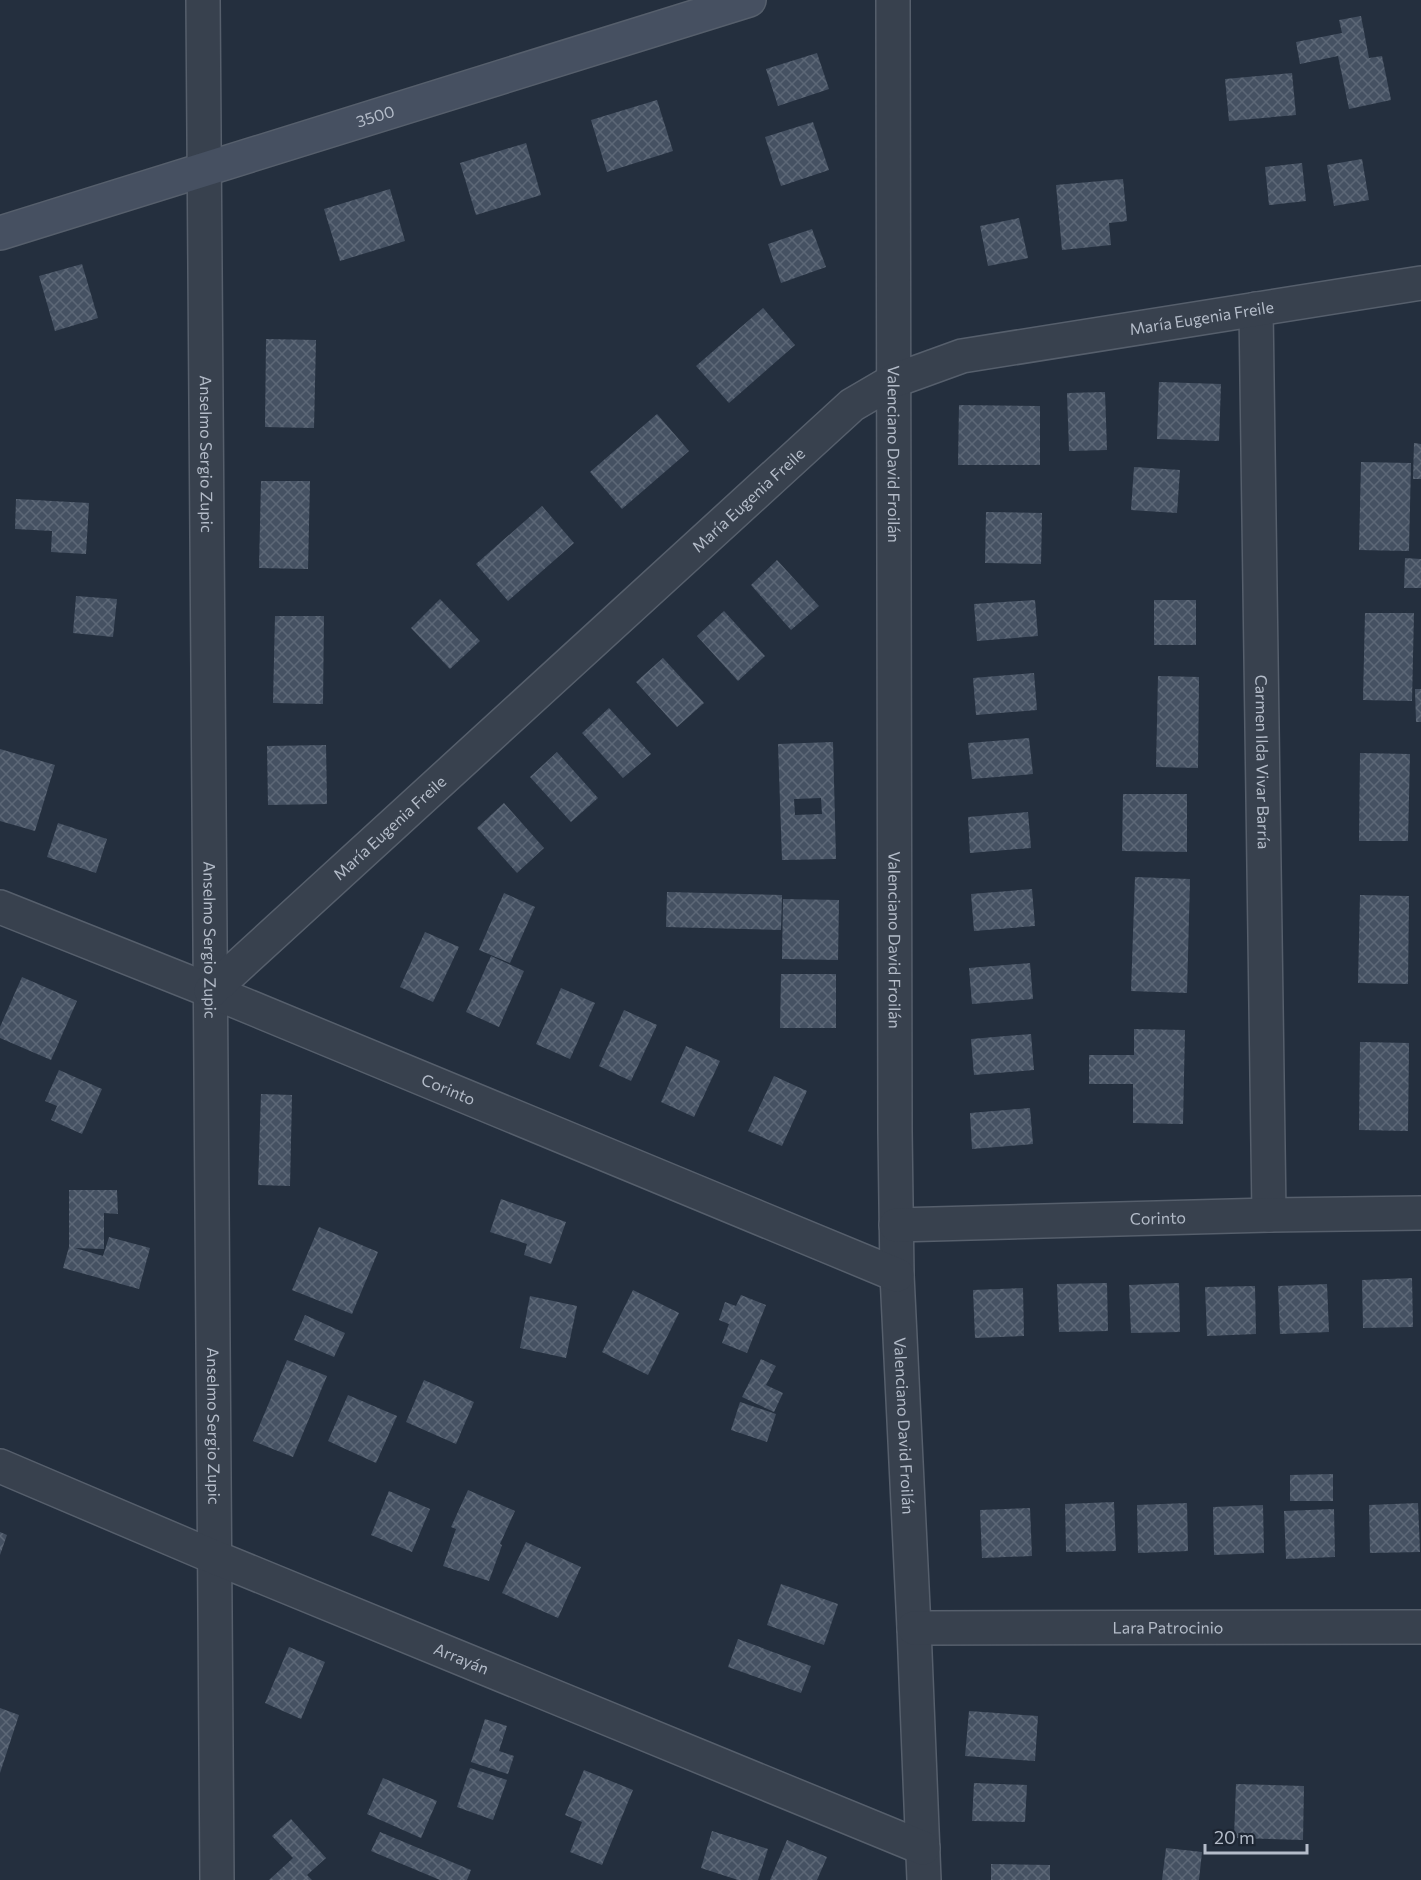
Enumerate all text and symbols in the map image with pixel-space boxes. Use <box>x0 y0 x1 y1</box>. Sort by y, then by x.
street label: 3500 <box>354 101 397 131</box>
street label: María Eugenia Freile <box>1128 297 1275 338</box>
street label: Valenciano David Froilán <box>885 365 904 543</box>
street label: Anselmo Sergio Zupic <box>197 375 217 533</box>
street label: María Eugenia Freile <box>688 443 808 556</box>
street label: Carmen Ilda Vivar Barría <box>1252 674 1274 849</box>
street label: María Eugenia Freile <box>329 771 450 884</box>
street label: Valenciano David Froilán <box>886 851 905 1029</box>
street label: Anselmo Sergio Zupic <box>200 861 221 1019</box>
street label: Corinto <box>419 1069 478 1108</box>
street label: Corinto <box>1130 1207 1186 1228</box>
street label: Valenciano David Froilán <box>891 1337 919 1515</box>
street label: Anselmo Sergio Zupic <box>204 1347 224 1505</box>
street label: Lara Patrocinio <box>1113 1617 1223 1637</box>
street label: Arrayán <box>431 1638 492 1678</box>
scale bar <box>1205 1817 1307 1855</box>
text: 20 m <box>1214 1826 1255 1848</box>

